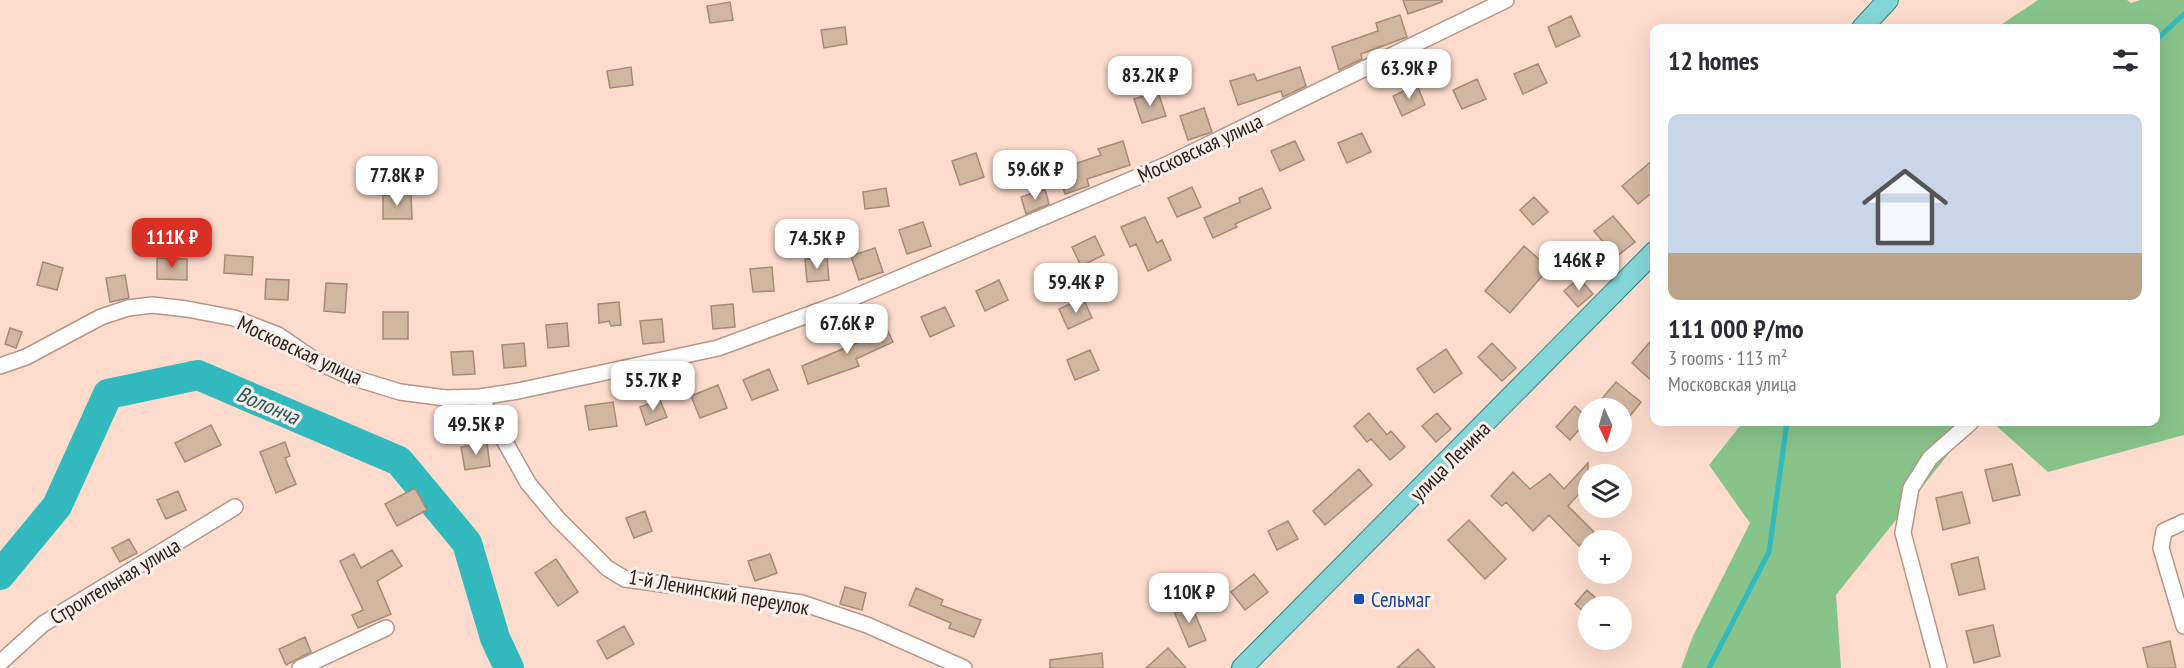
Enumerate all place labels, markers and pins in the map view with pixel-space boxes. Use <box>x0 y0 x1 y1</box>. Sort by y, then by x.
pin: 63.9K ₽ <box>1354 49 1464 100</box>
pin: 83.2K ₽ <box>1095 56 1205 107</box>
pin: 59.6K ₽ <box>980 150 1090 201</box>
pin: 77.8K ₽ <box>342 156 452 207</box>
pin: 111K ₽ <box>123 218 221 269</box>
pin: 74.5K ₽ <box>762 219 872 270</box>
pin: 146K ₽ <box>1530 241 1628 292</box>
pin: 59.4K ₽ <box>1021 263 1131 314</box>
pin: 67.6K ₽ <box>792 304 902 355</box>
pin: 55.7K ₽ <box>598 361 708 412</box>
pin: 49.5K ₽ <box>421 405 531 456</box>
pin: 110K ₽ <box>1140 573 1238 624</box>
place label: Сельмаг <box>1371 586 1431 613</box>
marker: Сельмаг <box>1352 592 1366 606</box>

